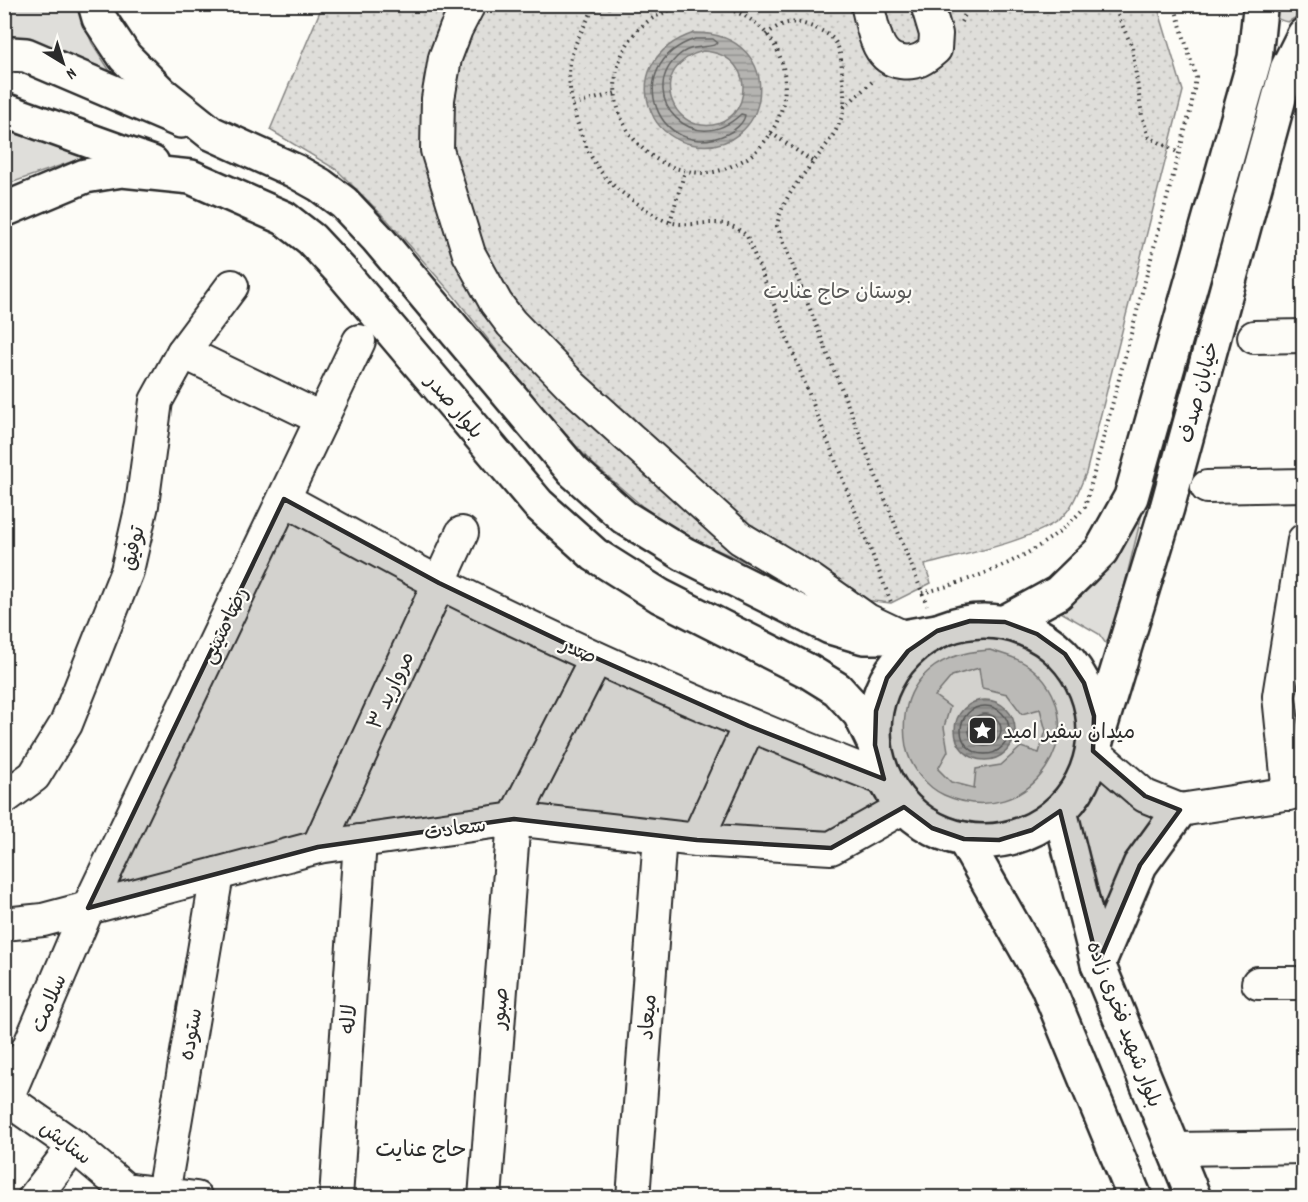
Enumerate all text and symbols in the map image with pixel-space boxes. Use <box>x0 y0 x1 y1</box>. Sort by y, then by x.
north arrow <box>33 33 93 93</box>
text: N <box>60 61 81 84</box>
park label: بوستان حاج عنایت <box>763 279 913 309</box>
street label: خیابان صدف <box>1173 339 1229 447</box>
street label: بلوار صدر <box>415 367 489 447</box>
street label: توفیق <box>115 522 155 574</box>
street label: رضا متینی <box>195 583 258 670</box>
street label: صدر <box>553 631 601 674</box>
street label: مروارید ۳ <box>362 647 424 735</box>
place icon: میدان سفیر امید <box>966 715 998 747</box>
place label: میدان سفیر امید <box>1003 719 1135 749</box>
street label: سعادت <box>422 812 488 850</box>
street label: بلوار شهید فخری زاده <box>1077 937 1168 1113</box>
street label: سلامت <box>25 970 77 1038</box>
street label: صبور <box>485 986 518 1032</box>
street label: میعاد <box>633 993 667 1041</box>
street label: لاله <box>335 1003 367 1035</box>
street label: ستوده <box>174 1006 212 1063</box>
street label: ستایش <box>32 1115 97 1174</box>
district label: حاج عنایت <box>375 1136 467 1167</box>

